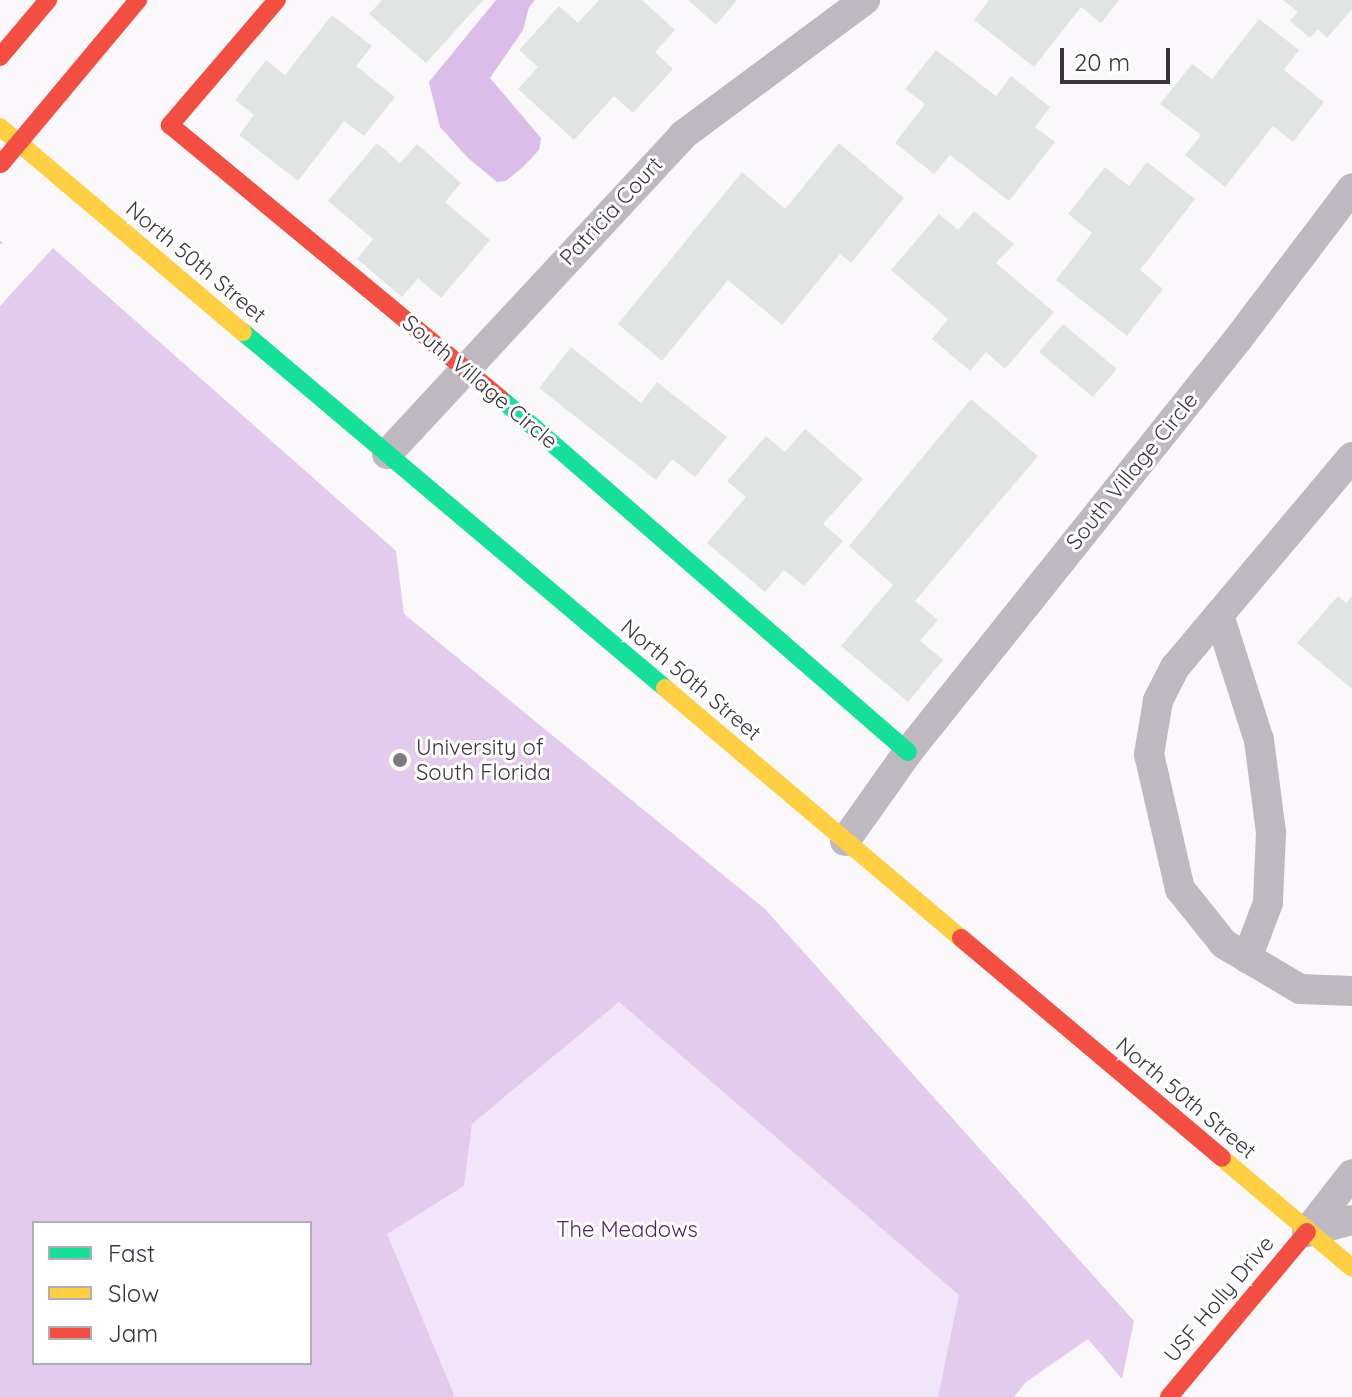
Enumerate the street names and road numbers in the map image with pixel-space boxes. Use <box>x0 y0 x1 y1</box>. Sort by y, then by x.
street label: Patricia Court <box>554 151 668 271</box>
street label: North 50th Street <box>121 196 271 328</box>
street label: South Village Circle <box>397 309 563 455</box>
street label: South Village Circle <box>1061 387 1203 555</box>
street label: North 50th Street <box>616 614 766 746</box>
street label: North 50th Street <box>1111 1032 1261 1164</box>
street label: USF Holly Drive <box>1159 1231 1279 1367</box>

